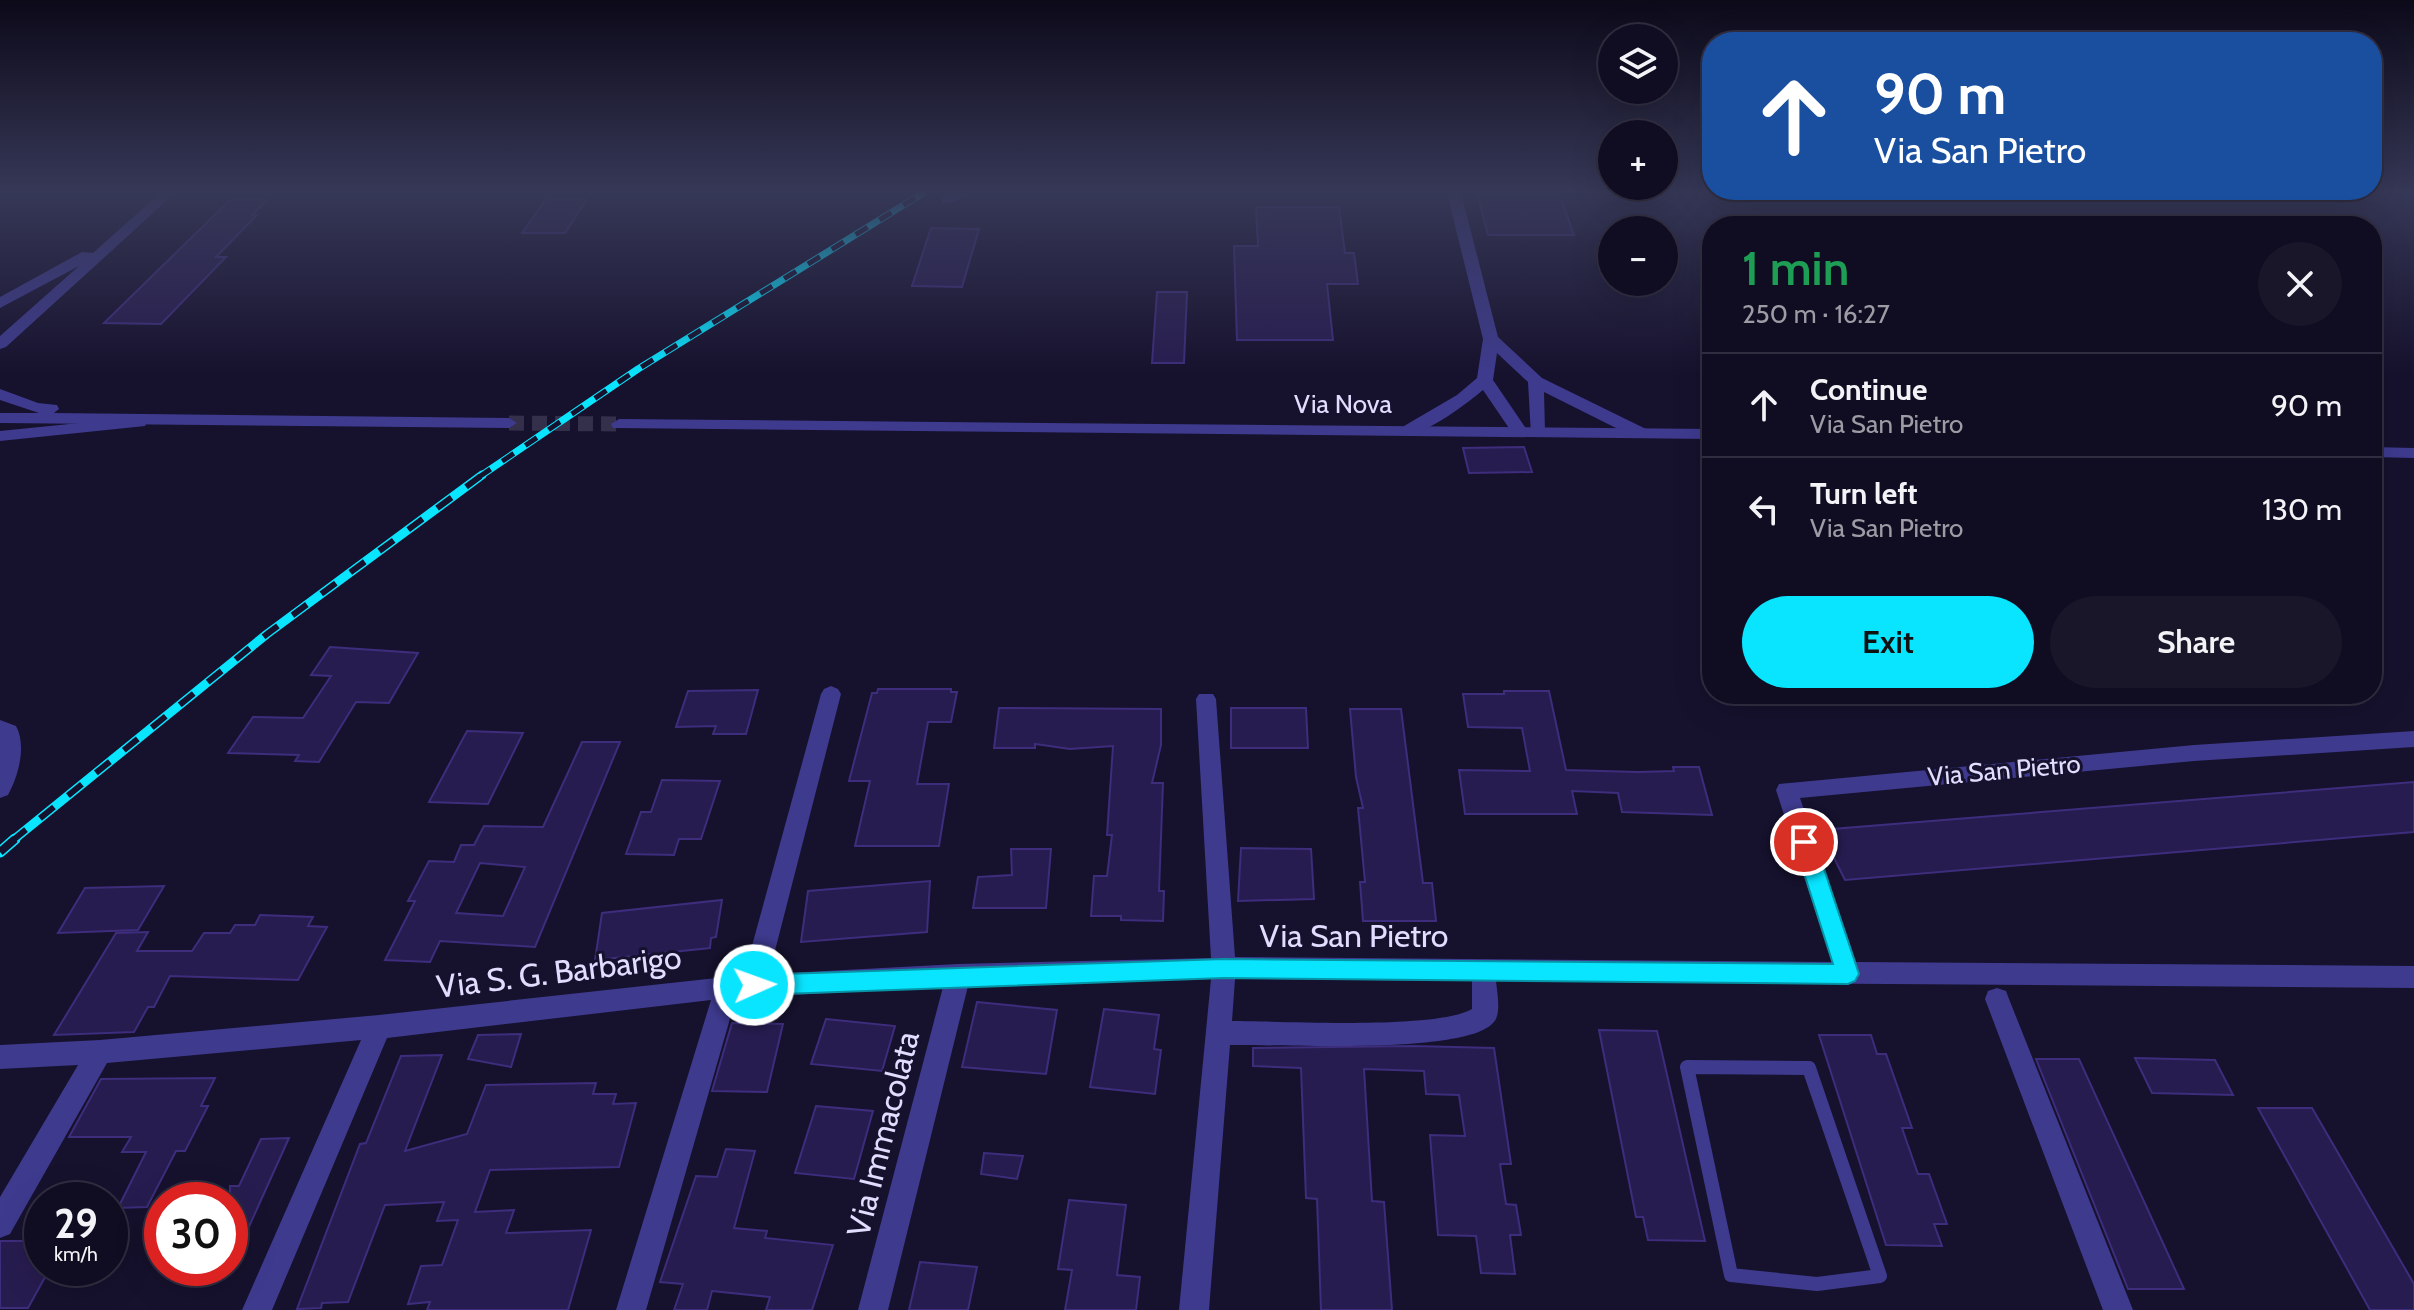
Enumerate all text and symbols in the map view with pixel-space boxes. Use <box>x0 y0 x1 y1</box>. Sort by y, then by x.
map controls <box>1598 24 1678 296</box>
button: layers <box>1598 24 1678 104</box>
text: 90 m <box>1874 60 2006 128</box>
icon: ahead <box>1742 64 1846 168</box>
button: + <box>1598 120 1678 200</box>
text: Via San Pietro <box>1874 128 2086 172</box>
button: − <box>1598 216 1678 296</box>
text: 1 min <box>1742 239 1849 297</box>
button: close <box>2258 242 2342 326</box>
text: 250 m · 16:27 <box>1742 298 1890 330</box>
text: Continue <box>1810 371 1927 408</box>
icon: ahead <box>1742 383 1786 427</box>
text: 90 m <box>2271 387 2342 424</box>
street label: Via Nova <box>1294 388 1393 420</box>
text: Via San Pietro <box>1810 408 1963 440</box>
text: Turn left <box>1810 475 1918 512</box>
icon: left <box>1742 487 1786 531</box>
text: 130 m <box>2262 491 2342 528</box>
text: Via San Pietro <box>1810 512 1963 544</box>
button: Exit <box>1742 596 2034 688</box>
button: Share <box>2050 596 2342 688</box>
street label: Via San Pietro <box>1926 747 2082 793</box>
pin <box>1770 808 1838 876</box>
icon: arrive <box>1782 820 1826 864</box>
street label: Via San Pietro <box>1260 916 1448 955</box>
street label: Via S. G. Barbarigo <box>434 937 684 1006</box>
position arrow <box>712 943 796 1027</box>
street label: Via Immacolata <box>838 1027 927 1241</box>
speed limit sign: 30 <box>144 1182 248 1286</box>
text: 29 <box>54 1199 98 1248</box>
text: km/h <box>54 1242 98 1266</box>

